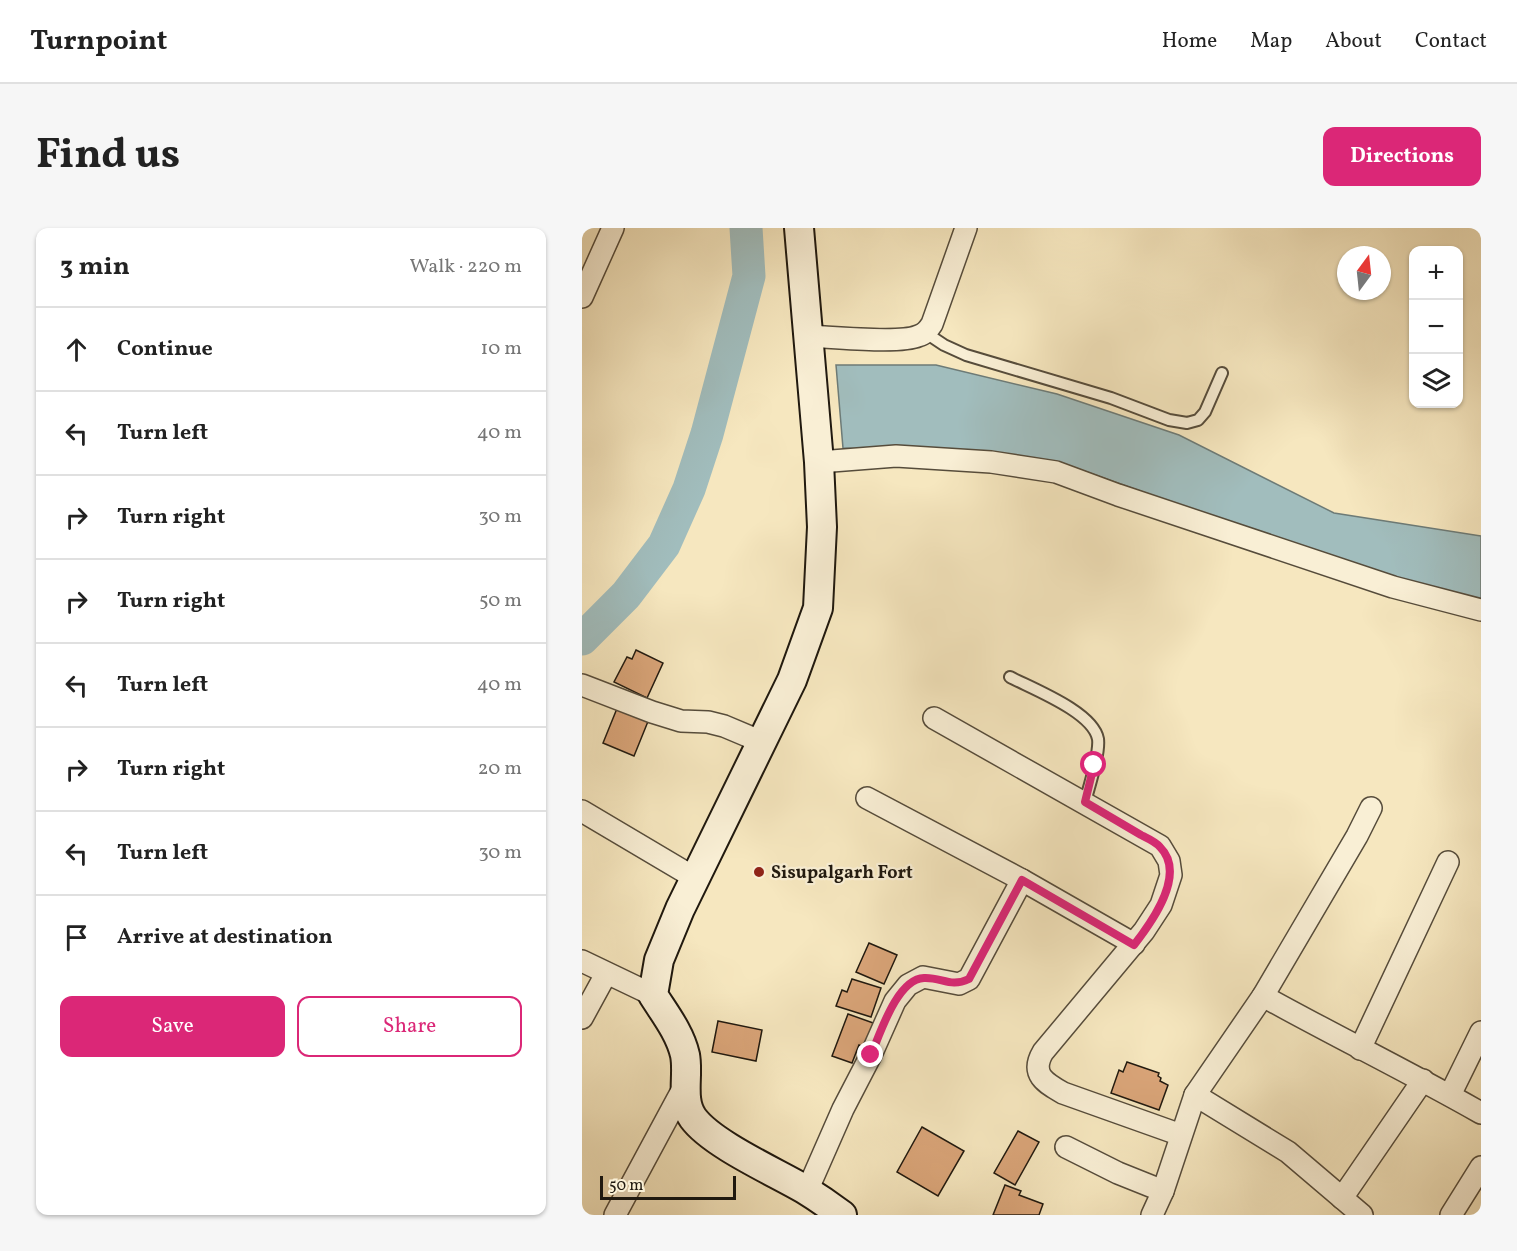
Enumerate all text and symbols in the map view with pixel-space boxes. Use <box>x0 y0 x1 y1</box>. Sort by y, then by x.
text: Turnpoint <box>30 22 167 61</box>
text: Home <box>1162 27 1217 56</box>
text: Map <box>1250 27 1292 56</box>
text: About <box>1325 27 1382 56</box>
text: Contact <box>1415 27 1487 56</box>
text: Find us <box>36 127 180 186</box>
button: Directions <box>1323 127 1481 186</box>
north arrow <box>1337 246 1391 300</box>
map controls <box>1409 246 1463 408</box>
button: + <box>1409 246 1463 300</box>
text: 3 min <box>60 249 130 285</box>
text: Walk · 220 m <box>410 253 522 281</box>
button: − <box>1409 300 1463 354</box>
icon: ahead <box>60 333 93 366</box>
text: Continue <box>117 334 213 365</box>
text: 10 m <box>481 335 522 363</box>
button: layers <box>1409 354 1463 408</box>
icon: left <box>60 417 93 450</box>
text: Turn left <box>117 418 208 449</box>
text: 40 m <box>477 419 522 447</box>
icon: right <box>60 501 93 534</box>
text: Turn right <box>117 502 225 533</box>
text: 30 m <box>478 503 522 531</box>
icon: right <box>60 585 93 618</box>
text: Turn right <box>117 586 225 617</box>
text: 50 m <box>479 587 522 615</box>
icon: left <box>60 669 93 702</box>
text: Turn left <box>117 670 208 701</box>
text: 40 m <box>477 671 522 699</box>
route start <box>1080 751 1106 777</box>
icon: right <box>60 753 93 786</box>
text: Turn right <box>117 754 225 785</box>
text: 20 m <box>478 755 522 783</box>
icon: left <box>60 837 93 870</box>
text: Turn left <box>117 838 208 869</box>
text: 30 m <box>478 839 522 867</box>
place label: Sisupalgarh Fort <box>771 861 913 886</box>
marker: Sisupalgarh Fort <box>752 865 766 879</box>
icon: arrive <box>60 921 93 954</box>
text: Arrive at destination <box>117 922 333 953</box>
button: Save <box>60 996 285 1057</box>
button: Share <box>297 996 522 1057</box>
route end <box>857 1041 883 1067</box>
scale bar <box>600 1173 736 1200</box>
text: 50 m <box>609 1175 643 1197</box>

